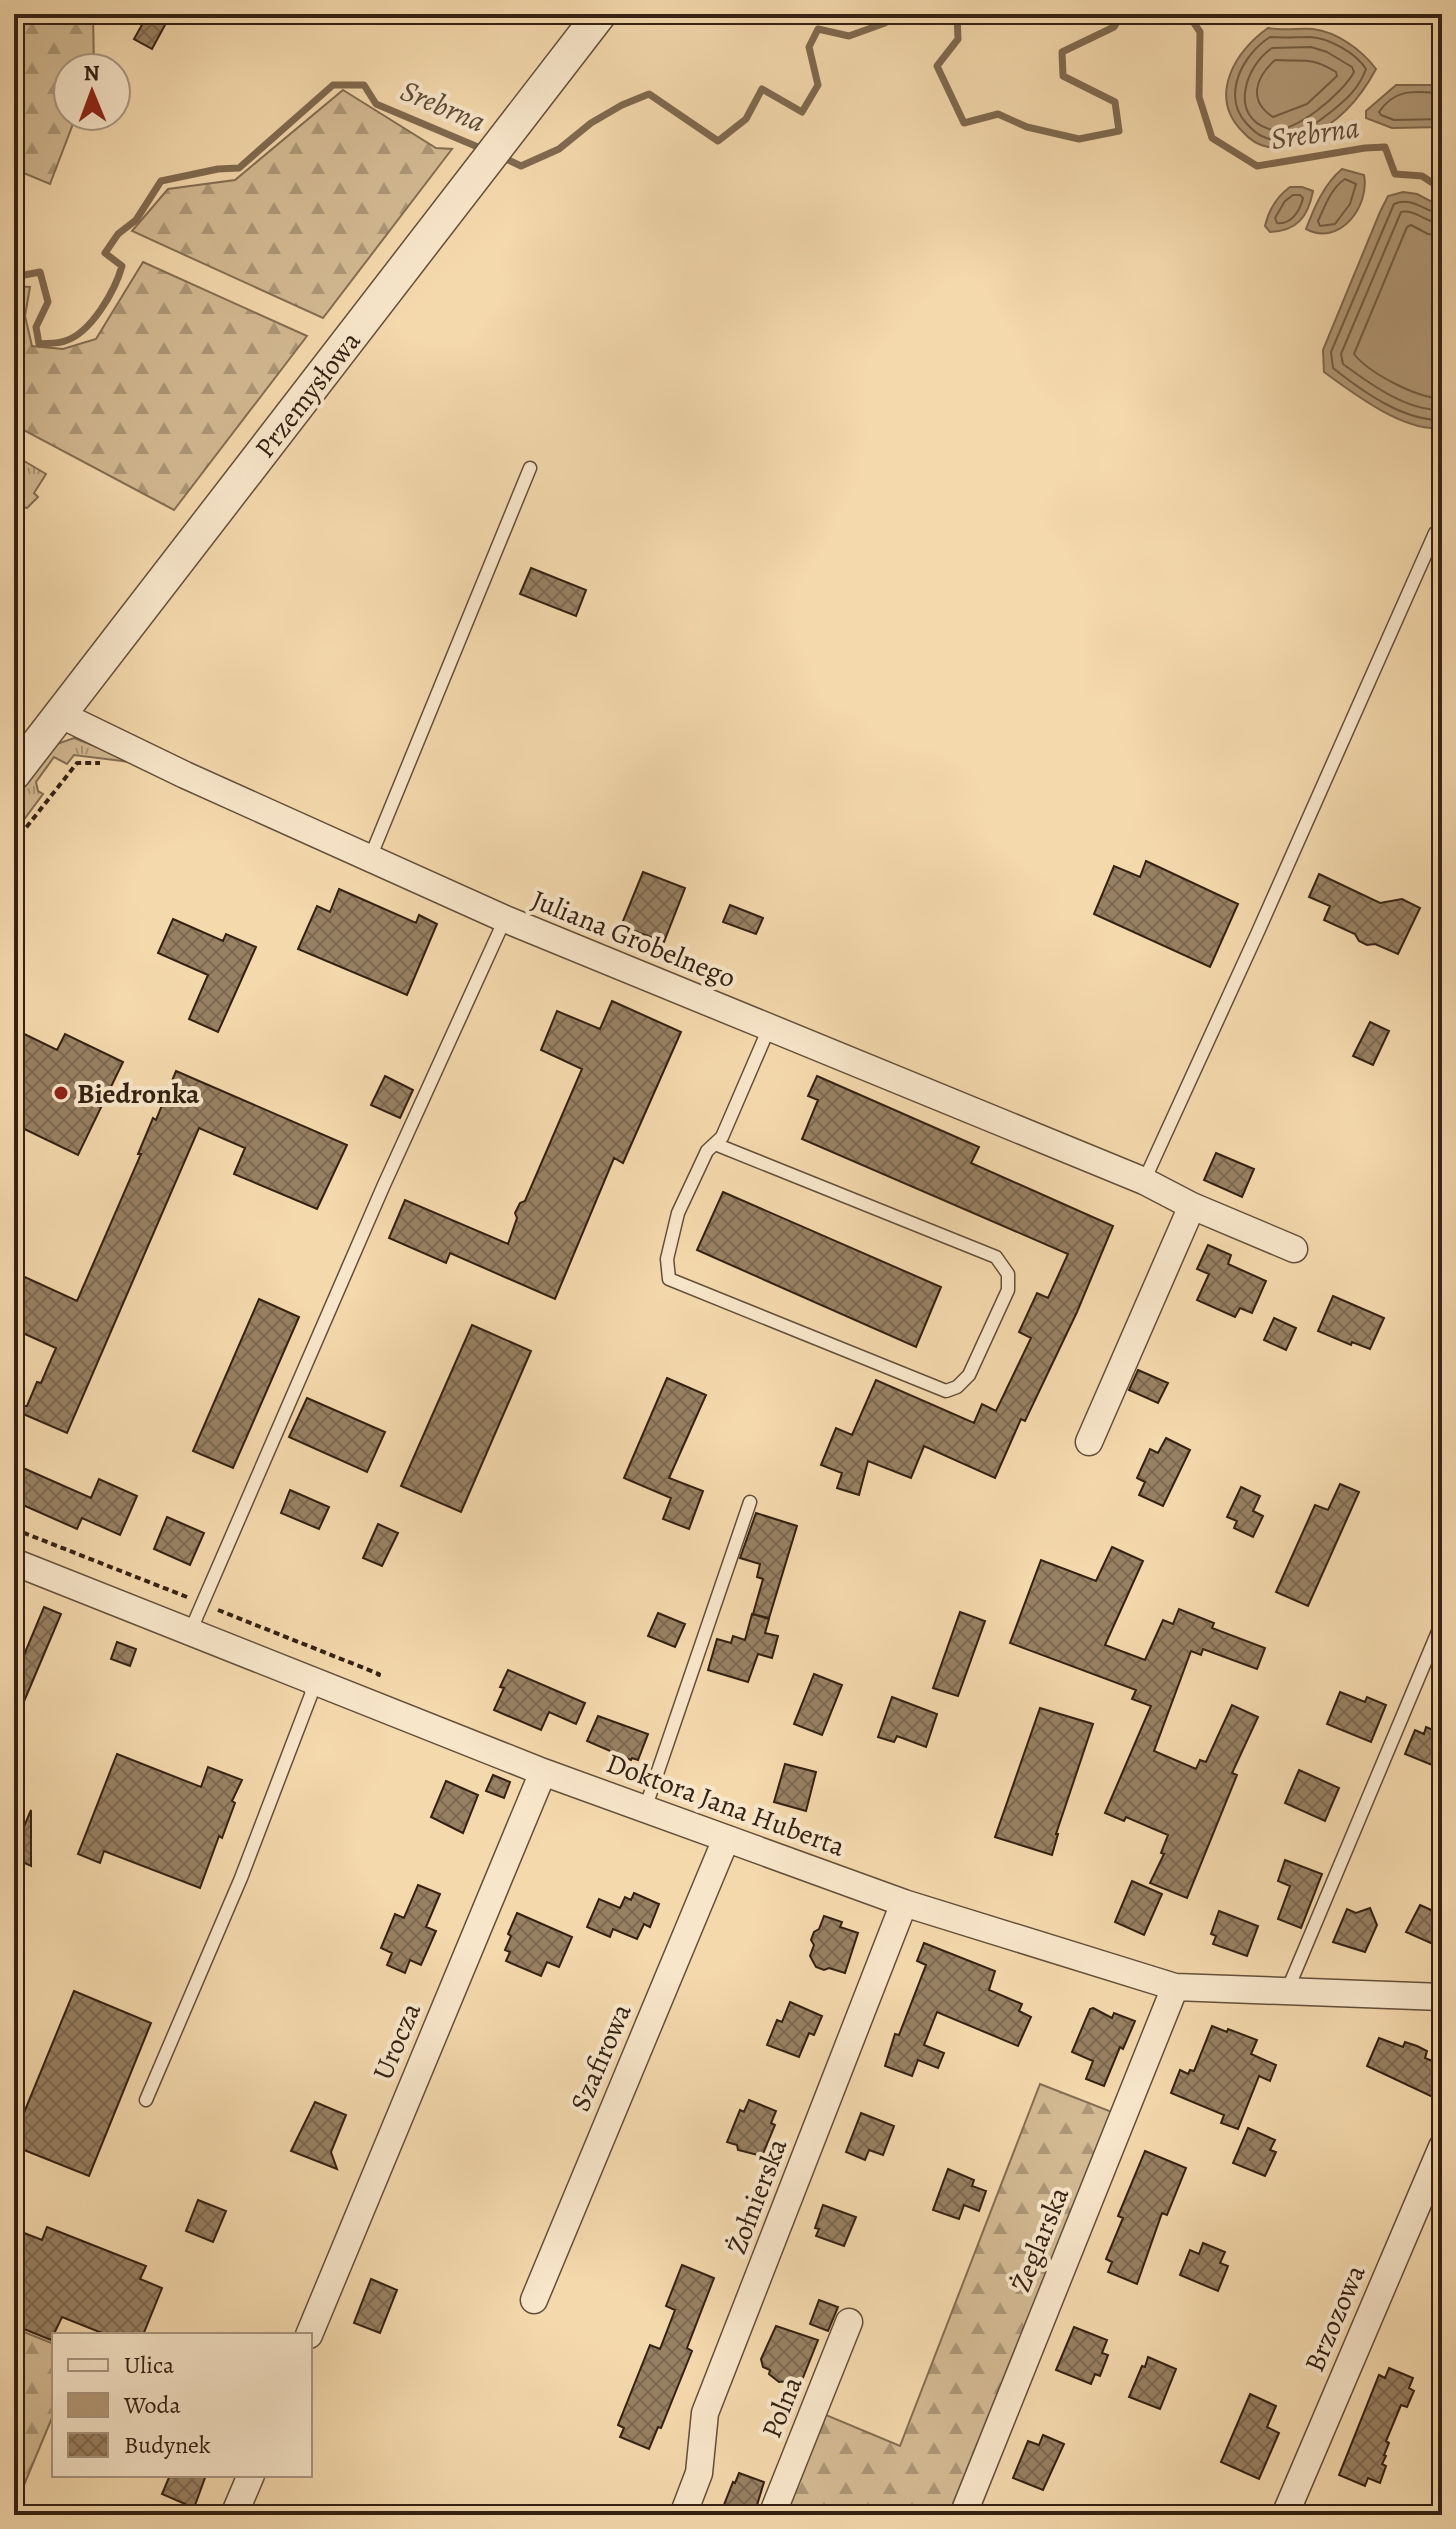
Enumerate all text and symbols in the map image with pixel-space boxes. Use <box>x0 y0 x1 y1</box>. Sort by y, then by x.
north arrow <box>52 52 132 132</box>
text: N <box>83 58 100 88</box>
water label: Srebrna <box>394 70 492 142</box>
water label: Srebrna <box>1268 107 1362 159</box>
street label: Przemysłowa <box>246 323 369 466</box>
street label: Juliana Grobelnego <box>526 881 741 997</box>
place label: Biedronka <box>77 1075 200 1113</box>
marker: Biedronka <box>52 1084 70 1102</box>
street label: Doktora Jana Huberta <box>601 1744 850 1866</box>
street label: Urocza <box>364 1997 430 2086</box>
street label: Szafirowa <box>561 1998 641 2117</box>
street label: Żołnierska <box>718 2133 796 2260</box>
street label: Żeglarska <box>1002 2181 1078 2297</box>
street label: Brzozowa <box>1295 2259 1374 2378</box>
legend <box>52 2333 312 2477</box>
text: Ulica <box>124 2349 175 2381</box>
street label: Polna <box>752 2371 811 2444</box>
text: Woda <box>123 2389 181 2421</box>
text: Budynek <box>124 2429 211 2461</box>

